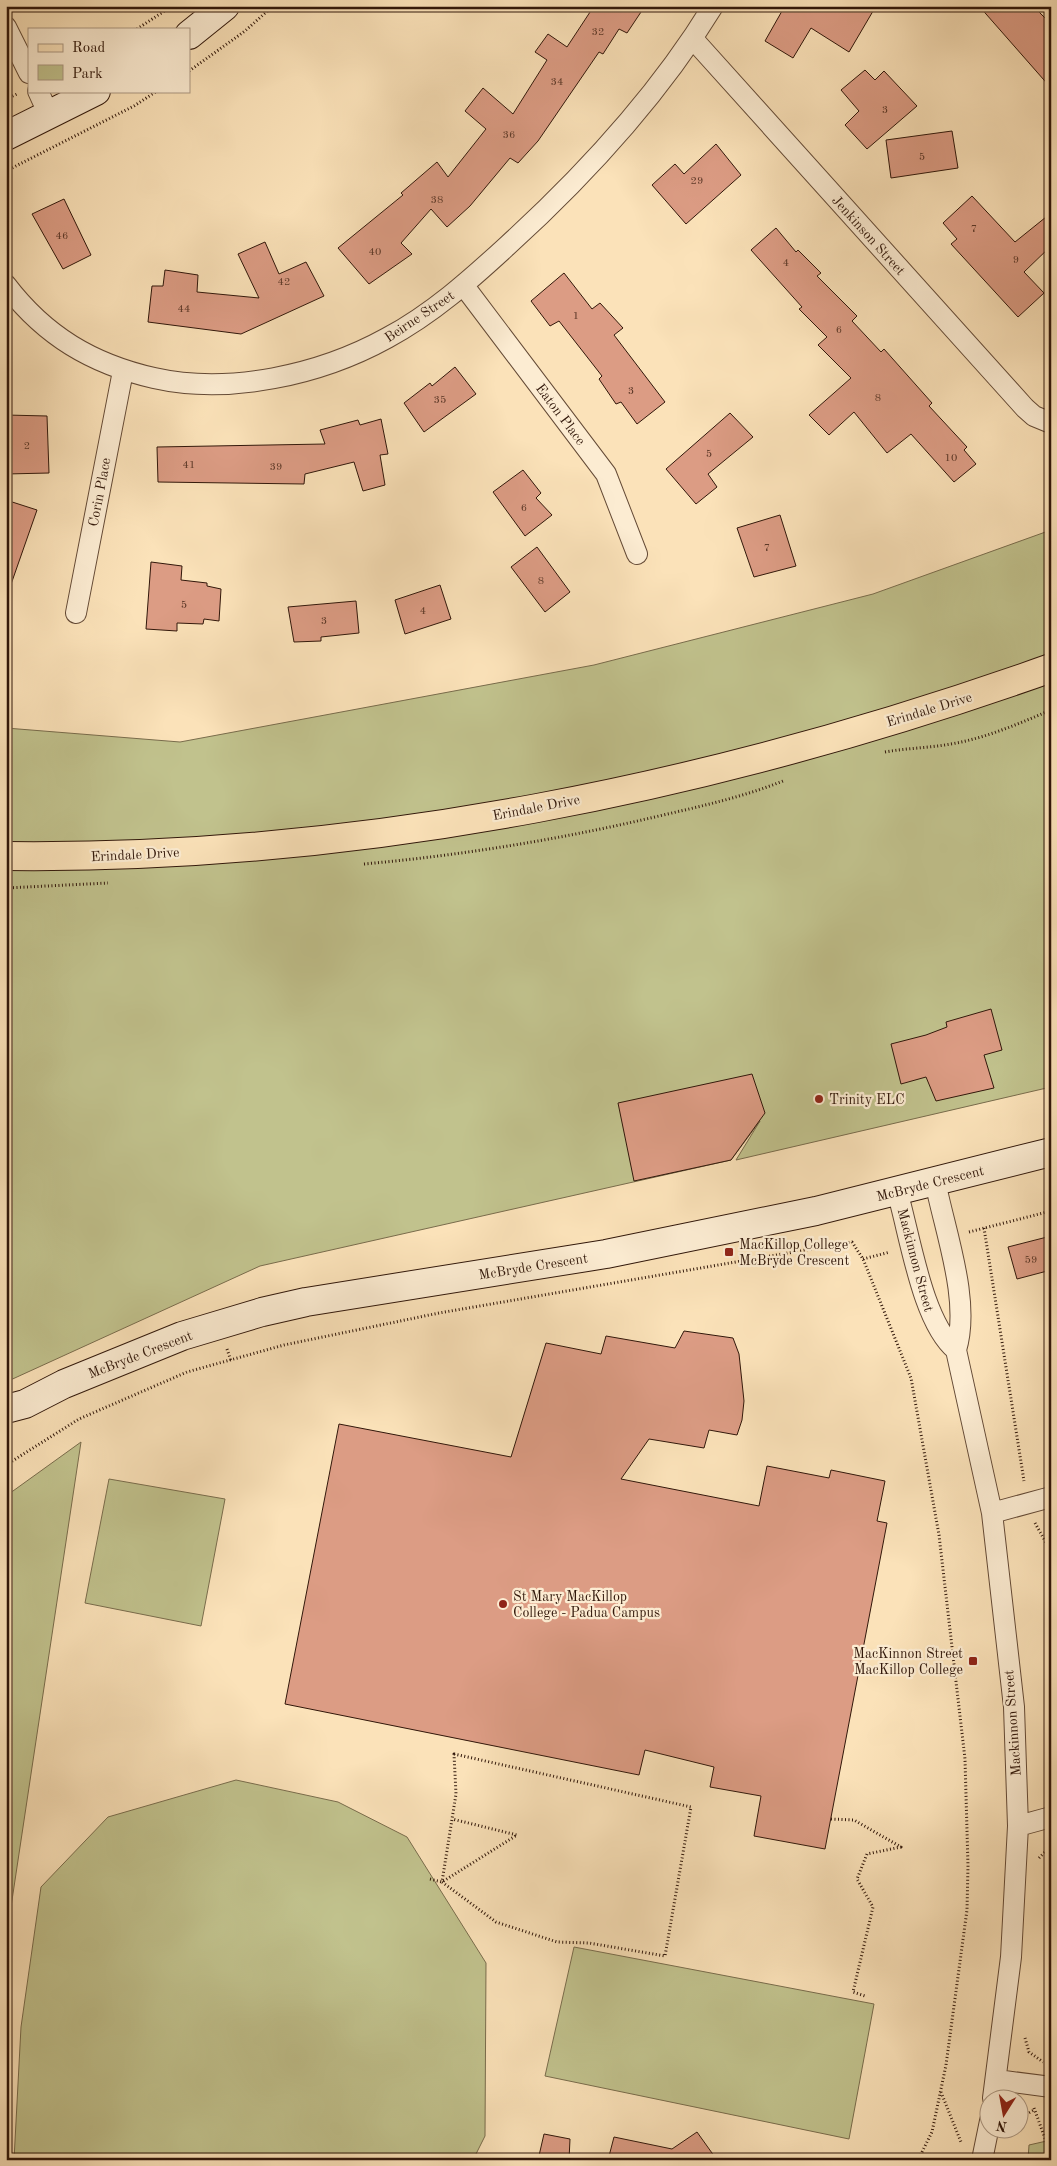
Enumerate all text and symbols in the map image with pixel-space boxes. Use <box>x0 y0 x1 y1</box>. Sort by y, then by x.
house number: 32 <box>592 27 604 38</box>
legend <box>28 28 190 92</box>
text: Road <box>72 41 106 56</box>
text: Park <box>72 67 103 82</box>
house number: 34 <box>551 77 563 88</box>
house number: 3 <box>882 105 888 116</box>
house number: 36 <box>503 130 515 141</box>
house number: 5 <box>919 152 925 163</box>
house number: 29 <box>691 176 703 187</box>
street label: Jenkinson Street <box>829 193 908 278</box>
house number: 38 <box>431 195 443 206</box>
house number: 7 <box>971 224 977 235</box>
house number: 46 <box>56 231 68 242</box>
house number: 40 <box>369 247 381 258</box>
house number: 9 <box>1013 255 1019 266</box>
house number: 4 <box>783 258 789 269</box>
house number: 42 <box>278 277 290 288</box>
street label: Beirne Street <box>382 288 457 345</box>
house number: 44 <box>178 304 190 315</box>
house number: 1 <box>573 311 579 322</box>
house number: 6 <box>836 325 842 336</box>
street label: Eaton Place <box>533 381 588 448</box>
house number: 3 <box>628 386 634 397</box>
house number: 8 <box>875 393 881 404</box>
house number: 35 <box>434 395 446 406</box>
house number: 2 <box>24 441 30 452</box>
house number: 5 <box>706 449 712 460</box>
house number: 10 <box>945 453 957 464</box>
street label: Corin Place <box>86 456 114 528</box>
house number: 41 <box>183 460 195 471</box>
house number: 39 <box>270 462 282 473</box>
house number: 6 <box>521 503 527 514</box>
house number: 7 <box>764 543 770 554</box>
house number: 8 <box>538 576 544 587</box>
house number: 5 <box>181 600 187 611</box>
house number: 4 <box>420 606 426 617</box>
house number: 3 <box>321 616 327 627</box>
street label: Erindale Drive <box>885 690 974 730</box>
street label: Erindale Drive <box>491 793 581 823</box>
street label: Erindale Drive <box>90 846 180 864</box>
marker: Trinity ELC <box>813 1093 825 1105</box>
place label: Trinity ELC <box>829 1093 905 1107</box>
street label: McBryde Crescent <box>875 1164 986 1204</box>
street label: Mackinnon Street <box>894 1207 936 1314</box>
place label: MacKillop College McBryde Crescent <box>739 1238 849 1268</box>
marker: MacKillop College McBryde Crescent <box>723 1246 735 1258</box>
street label: McBryde Crescent <box>478 1251 589 1283</box>
house number: 59 <box>1025 1255 1037 1266</box>
street label: McBryde Crescent <box>86 1329 194 1381</box>
place label: St Mary MacKillop College - Padua Campus <box>513 1590 660 1620</box>
marker: St Mary MacKillop College - Padua Campus <box>497 1598 509 1610</box>
place label: MacKinnon Street MacKillop College <box>853 1647 963 1677</box>
marker: MacKinnon Street MacKillop College <box>967 1655 979 1667</box>
street label: Mackinnon Street <box>1002 1669 1024 1777</box>
north arrow <box>980 2088 1030 2138</box>
text: N <box>995 2118 1008 2134</box>

